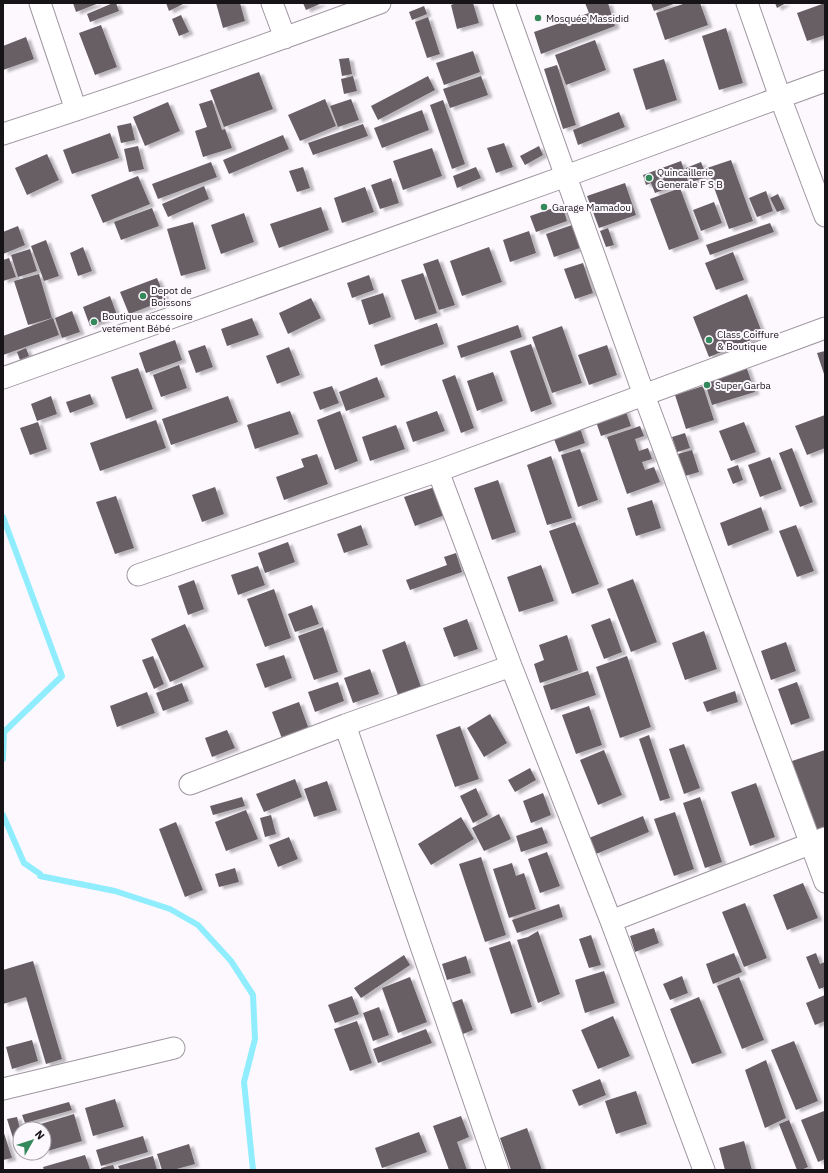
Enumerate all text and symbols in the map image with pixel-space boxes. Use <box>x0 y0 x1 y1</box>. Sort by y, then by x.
place label: Mosquée Massidid <box>546 12 629 25</box>
marker: Mosquée Massidid <box>533 13 543 23</box>
place label: Quincaillerie Generale F S B <box>657 166 723 191</box>
marker: Quincaillerie Generale F S B <box>644 173 654 183</box>
place label: Garage Mamadou <box>552 201 631 214</box>
marker: Garage Mamadou <box>539 202 549 212</box>
place label: Depot de Boissons <box>151 284 192 309</box>
marker: Depot de Boissons <box>138 291 148 301</box>
place label: Boutique accessoire vetement Bébé <box>102 310 193 335</box>
marker: Boutique accessoire vetement Bébé <box>89 317 99 327</box>
place label: Class Coiffure & Boutique <box>717 328 779 353</box>
marker: Class Coiffure & Boutique <box>704 335 714 345</box>
place label: Super Garba <box>715 379 772 392</box>
marker: Super Garba <box>702 380 712 390</box>
north arrow <box>12 1121 52 1161</box>
text: N <box>32 1127 48 1142</box>

